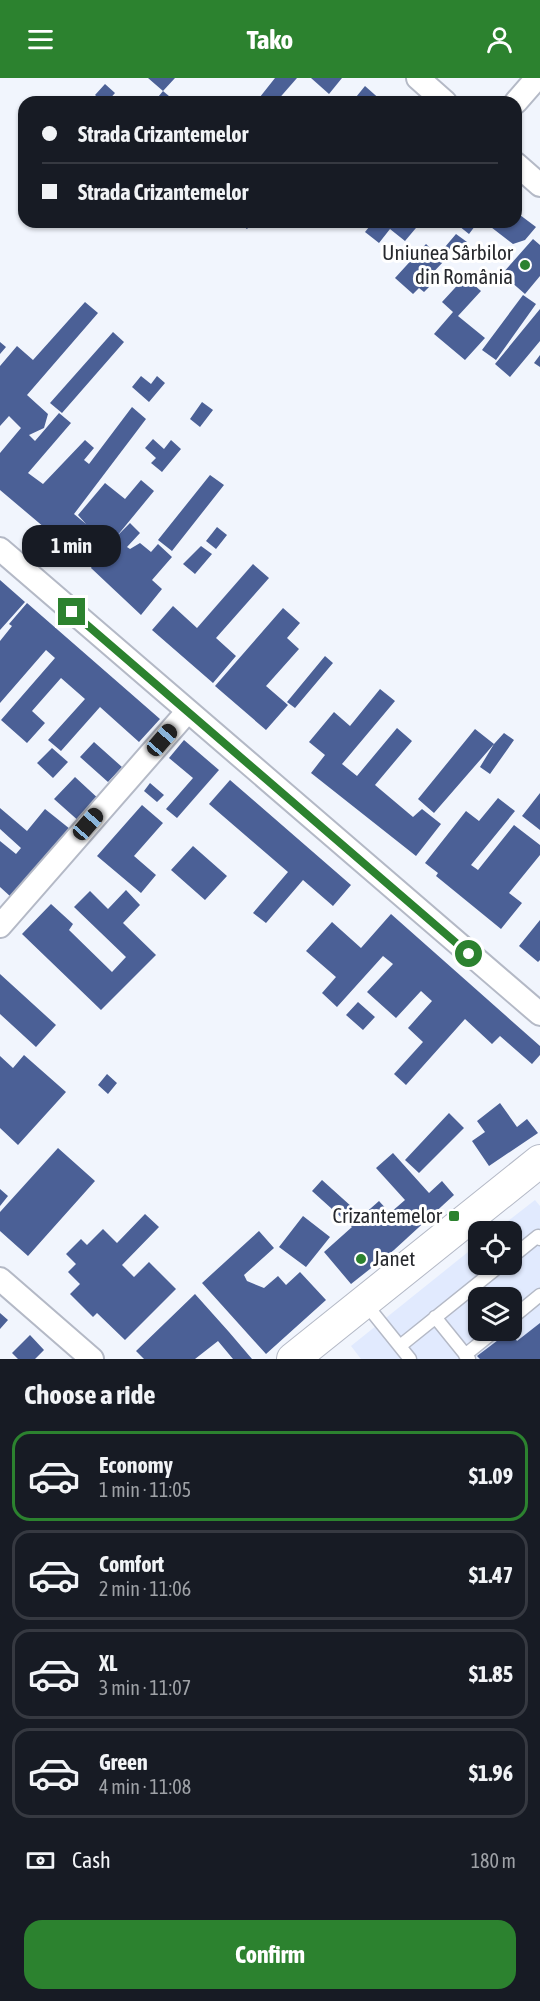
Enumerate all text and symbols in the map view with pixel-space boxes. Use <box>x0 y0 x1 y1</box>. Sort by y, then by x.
icon: menu <box>24 23 57 56</box>
icon: person <box>483 23 516 56</box>
text: Tako <box>247 24 293 55</box>
text: Strada Crizantemelor <box>78 121 248 147</box>
text: Strada Crizantemelor <box>78 179 248 205</box>
place label: Uniunea Sârbilor din România <box>382 240 514 288</box>
marker: Uniunea Sârbilor din România <box>518 258 532 272</box>
callout: 1 min <box>22 525 122 567</box>
text: 1 min <box>51 534 92 557</box>
route end <box>58 598 85 625</box>
car <box>143 721 181 759</box>
car <box>69 805 107 843</box>
route start <box>455 940 482 967</box>
place label: Crizantemelor <box>333 1203 443 1227</box>
marker: Crizantemelor <box>447 1209 461 1223</box>
map controls <box>468 1221 522 1341</box>
button: locate <box>468 1221 522 1275</box>
place label: Janet <box>373 1246 415 1270</box>
marker: Janet <box>354 1252 368 1266</box>
button: layers <box>468 1287 522 1341</box>
text: Choose a ride <box>24 1379 156 1410</box>
icon: car <box>27 1449 81 1503</box>
text: Economy <box>99 1452 173 1478</box>
text: $1.09 <box>469 1463 513 1489</box>
text: 1 min · 11:05 <box>99 1478 191 1501</box>
icon: car <box>27 1548 81 1602</box>
text: Comfort <box>99 1551 164 1577</box>
text: $1.47 <box>469 1562 513 1588</box>
text: 2 min · 11:06 <box>99 1577 191 1600</box>
icon: car <box>27 1647 81 1701</box>
text: XL <box>99 1650 117 1676</box>
text: $1.85 <box>469 1661 513 1687</box>
text: 3 min · 11:07 <box>99 1676 191 1699</box>
icon: car <box>27 1746 81 1800</box>
text: Green <box>99 1749 148 1775</box>
text: $1.96 <box>469 1760 513 1786</box>
text: 4 min · 11:08 <box>99 1775 191 1798</box>
icon: cash <box>24 1844 57 1877</box>
text: Cash <box>72 1847 111 1873</box>
text: 180 m <box>471 1849 516 1872</box>
button: Confirm <box>24 1920 516 1989</box>

